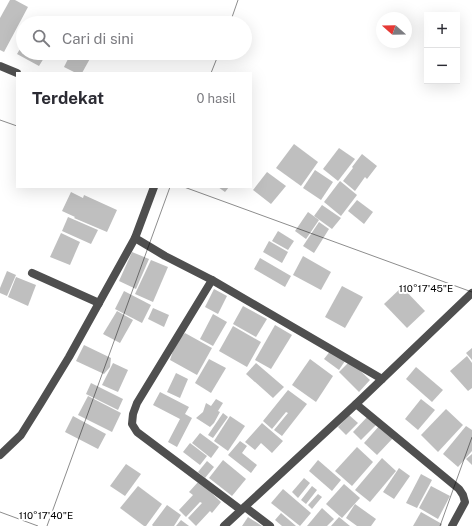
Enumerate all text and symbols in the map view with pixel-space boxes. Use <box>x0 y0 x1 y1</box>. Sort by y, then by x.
north arrow <box>376 12 412 48</box>
map controls <box>424 12 460 84</box>
button: + <box>424 12 460 48</box>
search box <box>16 16 252 60</box>
icon: search <box>30 27 52 49</box>
text: Cari di sini <box>62 30 134 47</box>
button: − <box>424 48 460 84</box>
text: Terdekat <box>32 88 104 108</box>
text: 0 hasil <box>196 91 236 106</box>
text: 110°17'45"E <box>399 282 453 294</box>
text: 110°17'40"E <box>19 509 73 521</box>

